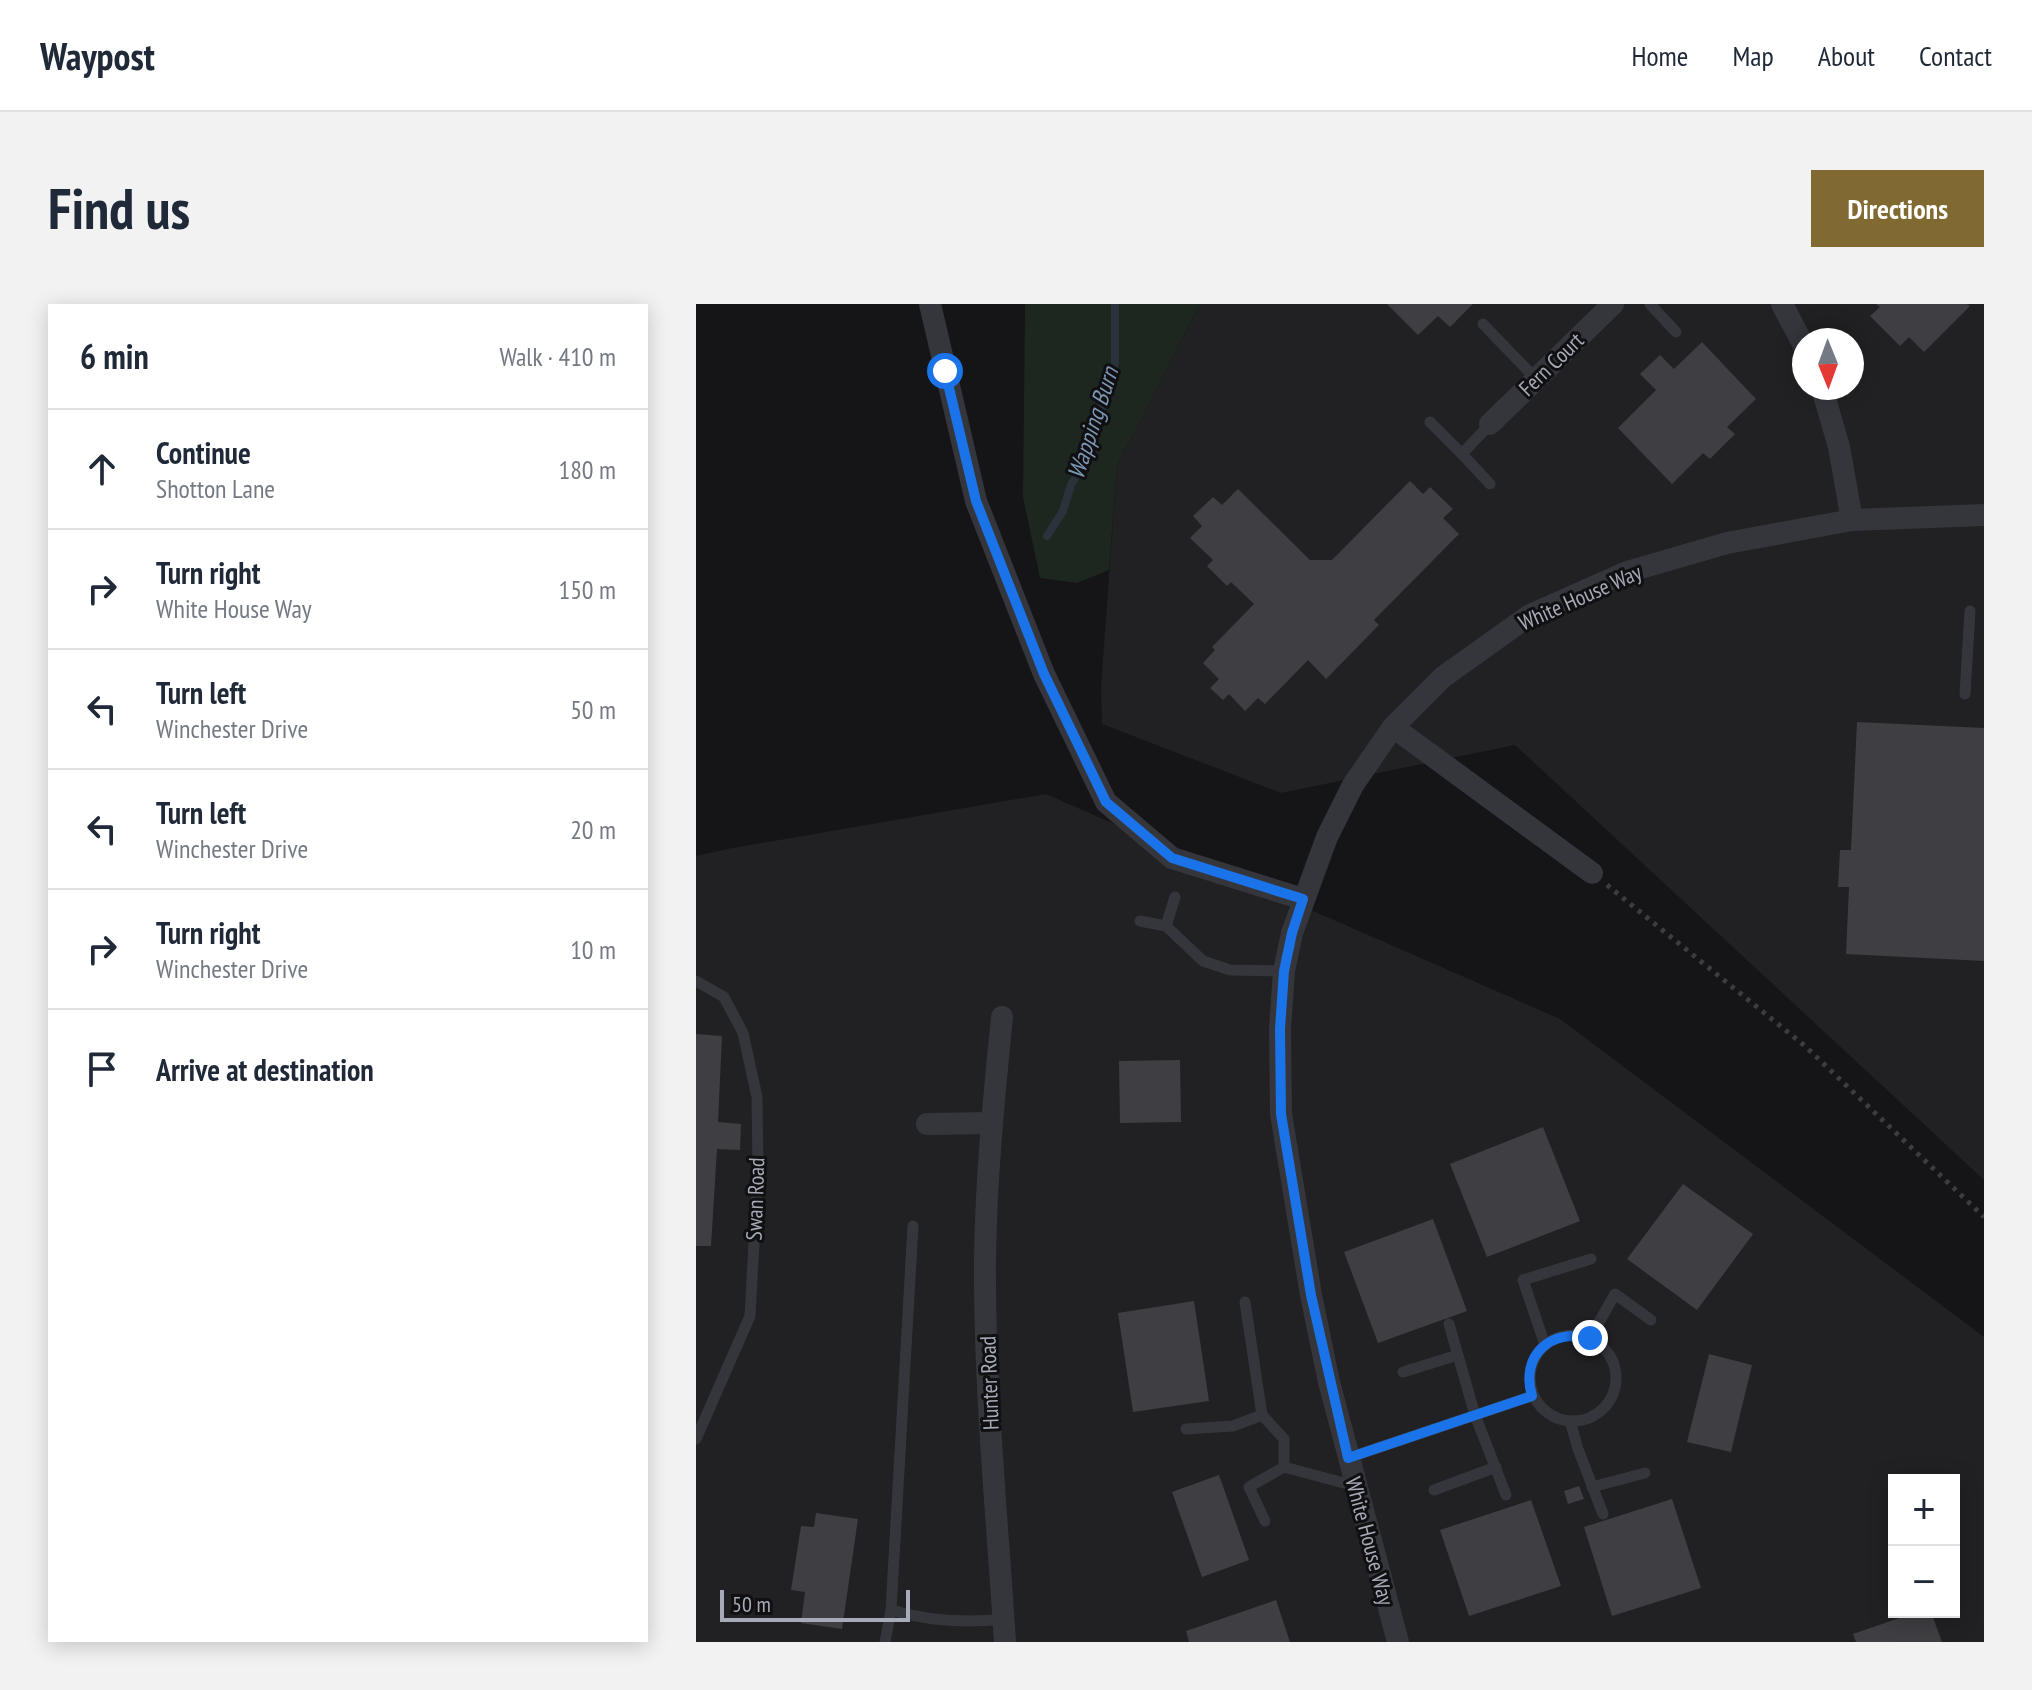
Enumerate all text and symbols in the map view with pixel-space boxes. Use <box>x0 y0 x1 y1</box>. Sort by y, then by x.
text: Waypost <box>40 31 155 80</box>
text: Home <box>1632 37 1688 74</box>
text: Map <box>1732 37 1774 74</box>
text: About <box>1818 37 1875 74</box>
text: Contact <box>1919 37 1992 74</box>
button: Directions <box>1811 170 1984 247</box>
text: Find us <box>48 172 190 244</box>
street label: Fern Court <box>1513 326 1589 402</box>
north arrow <box>1792 328 1864 400</box>
text: 6 min <box>80 334 149 378</box>
text: Walk · 410 m <box>499 340 616 373</box>
route start <box>927 353 963 389</box>
water label: Wapping Burn <box>1060 362 1126 483</box>
text: Continue <box>156 433 251 472</box>
icon: ahead <box>80 447 124 491</box>
text: 180 m <box>558 453 616 486</box>
text: Shotton Lane <box>156 472 275 505</box>
text: Turn right <box>156 553 260 592</box>
street label: White House Way <box>1514 557 1646 637</box>
icon: right <box>80 567 124 611</box>
text: 150 m <box>558 573 616 606</box>
text: White House Way <box>156 592 312 625</box>
text: Turn left <box>156 673 246 712</box>
icon: left <box>80 687 124 731</box>
text: 50 m <box>570 693 616 726</box>
text: Winchester Drive <box>156 712 308 745</box>
text: Turn left <box>156 793 246 832</box>
icon: left <box>80 807 124 851</box>
text: 20 m <box>570 813 616 846</box>
text: Winchester Drive <box>156 832 308 865</box>
text: Turn right <box>156 913 260 952</box>
icon: right <box>80 927 124 971</box>
text: 10 m <box>570 933 616 966</box>
text: Winchester Drive <box>156 952 308 985</box>
icon: arrive <box>80 1047 124 1091</box>
text: Arrive at destination <box>156 1050 374 1089</box>
street label: Swan Road <box>740 1157 770 1241</box>
route end <box>1572 1320 1608 1356</box>
street label: Hunter Road <box>973 1335 1005 1431</box>
street label: White House Way <box>1339 1474 1401 1609</box>
map controls <box>1888 1474 1960 1618</box>
button: + <box>1888 1474 1960 1546</box>
button: − <box>1888 1546 1960 1618</box>
scale bar <box>720 1586 910 1622</box>
text: 50 m <box>732 1590 771 1618</box>

